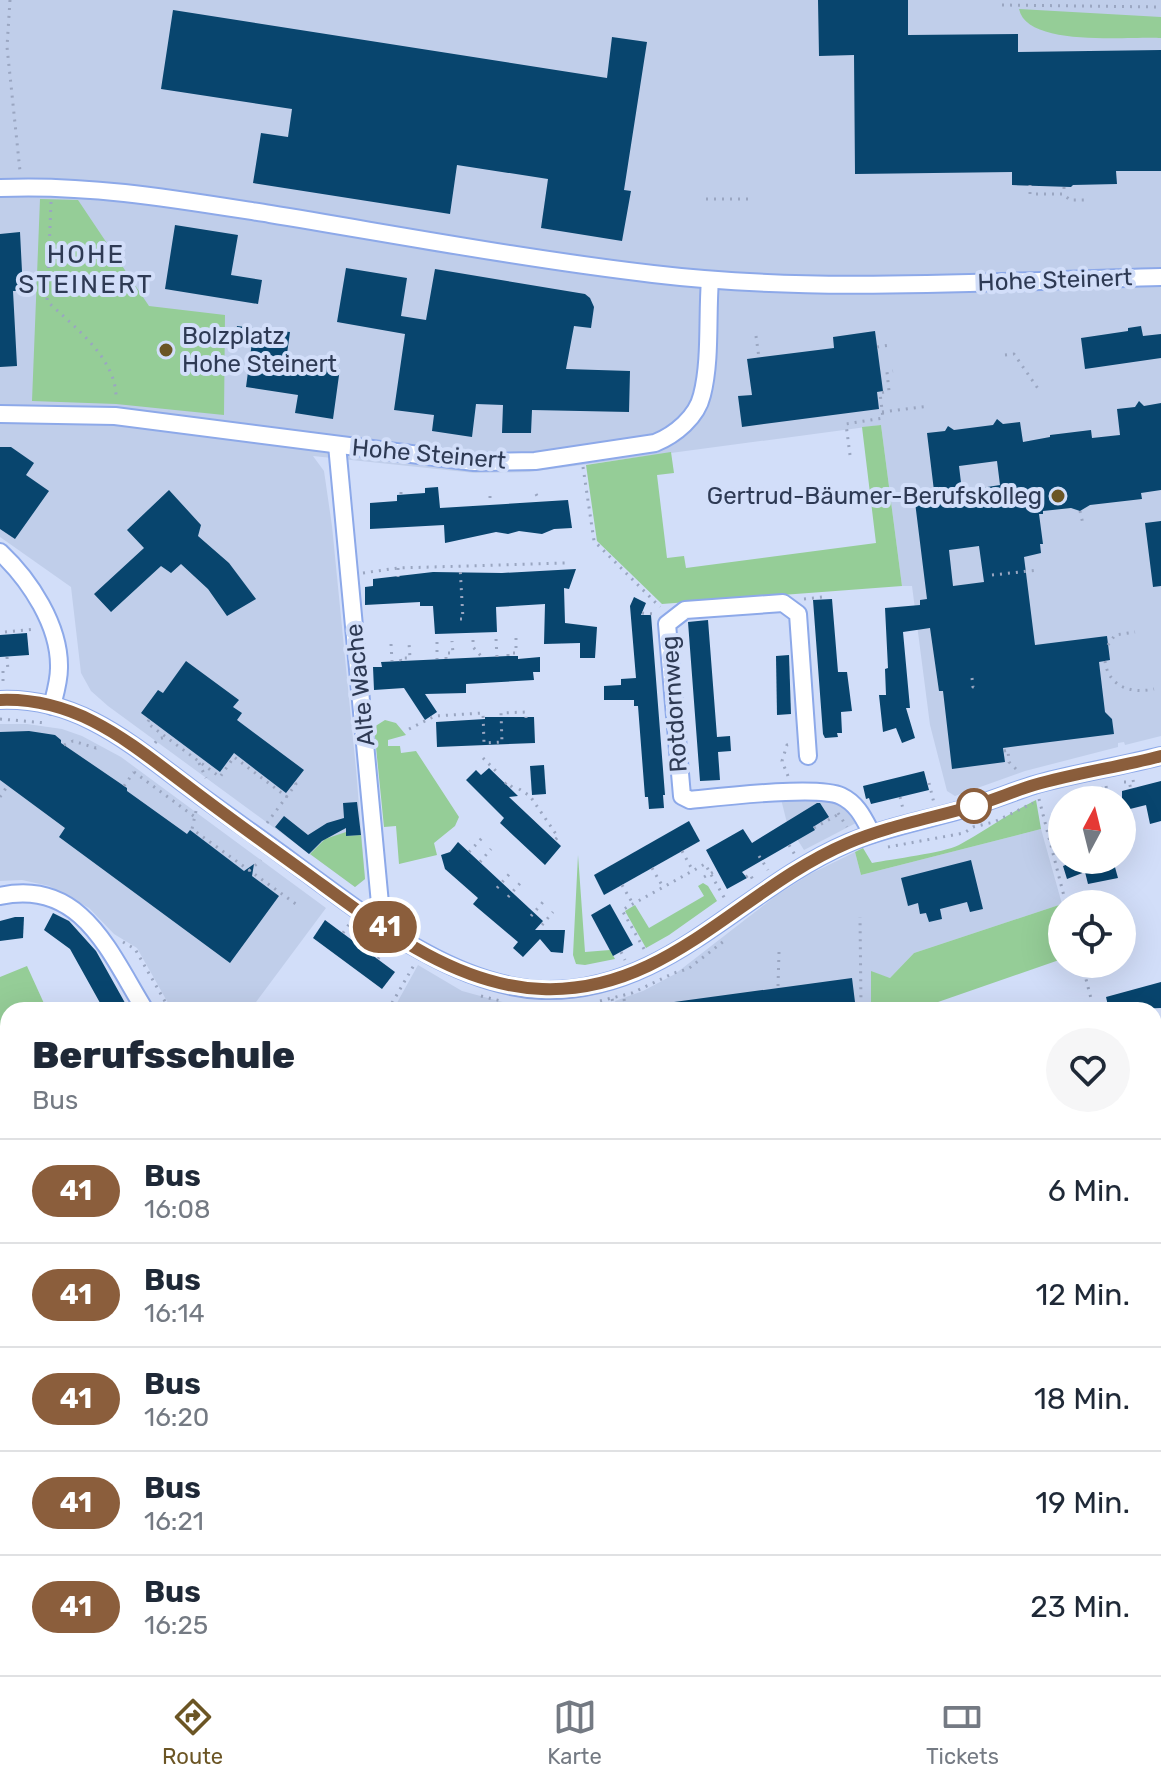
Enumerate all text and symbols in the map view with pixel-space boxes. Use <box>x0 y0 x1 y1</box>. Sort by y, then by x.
district label: HOHE STEINERT <box>18 239 154 300</box>
street label: Hohe Steinert <box>977 263 1133 297</box>
place label: Bolzplatz Hohe Steinert <box>182 322 337 378</box>
marker: Bolzplatz Hohe Steinert <box>157 341 175 359</box>
street label: Hohe Steinert <box>351 433 507 475</box>
place label: Gertrud-Bäumer-Berufskolleg <box>707 482 1042 510</box>
marker: Gertrud-Bäumer-Berufskolleg <box>1049 487 1067 505</box>
street label: Alte Wache <box>340 622 380 748</box>
street label: Rotdornweg <box>655 635 693 773</box>
north arrow <box>1048 786 1136 874</box>
map controls <box>1048 786 1136 978</box>
unlabelled marker <box>957 789 991 823</box>
button: locate <box>1048 890 1136 978</box>
line badge: 41 <box>349 901 421 953</box>
text: 41 <box>369 910 401 943</box>
button: heart <box>1046 1028 1130 1112</box>
text: Berufsschule <box>32 1032 295 1078</box>
text: Bus <box>32 1085 78 1116</box>
text: Bus <box>144 1158 201 1194</box>
text: 6 Min. <box>1048 1173 1130 1209</box>
text: 41 <box>60 1174 92 1207</box>
text: 16:08 <box>144 1194 211 1225</box>
text: Bus <box>144 1262 201 1298</box>
text: 12 Min. <box>1035 1277 1130 1313</box>
text: 41 <box>60 1278 92 1311</box>
text: 16:14 <box>144 1298 205 1329</box>
text: Bus <box>144 1366 201 1402</box>
text: 18 Min. <box>1034 1381 1130 1417</box>
text: 41 <box>60 1382 92 1415</box>
text: 16:20 <box>144 1402 209 1433</box>
text: Bus <box>144 1470 201 1506</box>
text: 19 Min. <box>1035 1485 1130 1521</box>
text: 41 <box>60 1486 92 1519</box>
text: 16:21 <box>144 1506 204 1537</box>
text: Bus <box>144 1574 201 1610</box>
text: 23 Min. <box>1030 1589 1130 1625</box>
text: 41 <box>60 1590 92 1623</box>
text: 16:25 <box>144 1610 208 1641</box>
tab: Route <box>162 1695 223 1770</box>
tab: Karte <box>547 1695 602 1770</box>
tab: Tickets <box>926 1695 999 1770</box>

